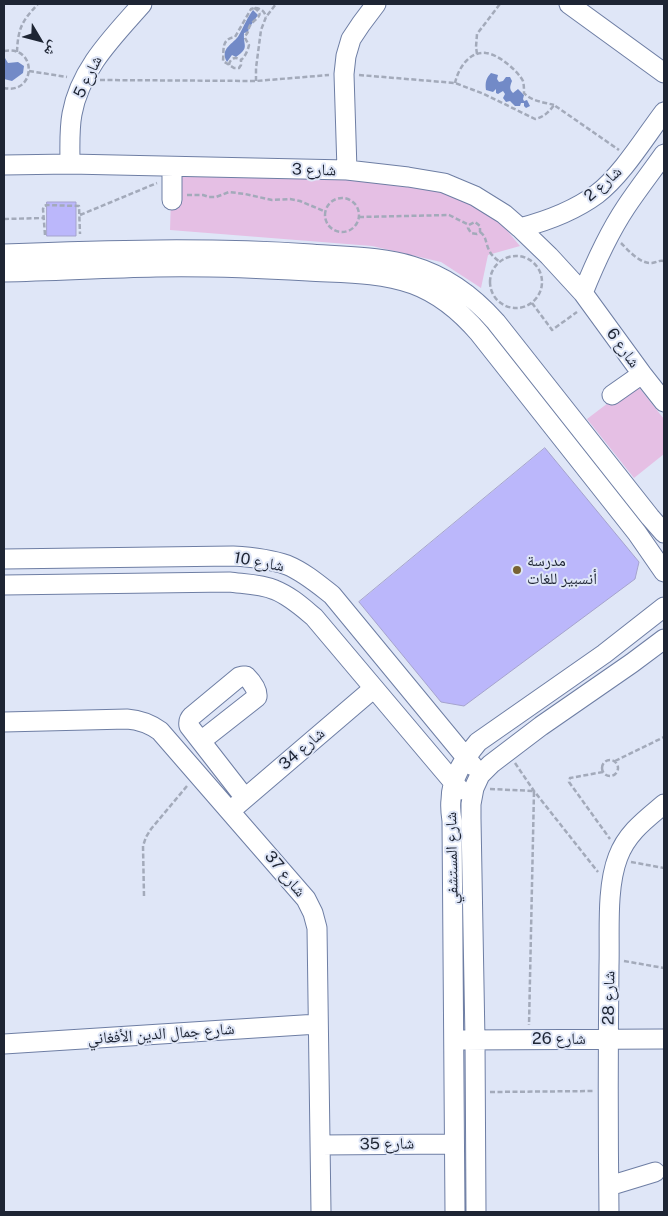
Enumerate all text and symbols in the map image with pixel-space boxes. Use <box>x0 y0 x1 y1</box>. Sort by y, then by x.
north arrow <box>15 15 65 65</box>
text: ش <box>41 38 63 60</box>
street label: شارع 5 <box>70 53 106 101</box>
street label: شارع 3 <box>292 160 336 180</box>
street label: شارع 2 <box>580 162 626 206</box>
street label: شارع 6 <box>602 324 644 372</box>
street label: شارع 10 <box>232 548 286 576</box>
place label: مدرسة أنسبير للغات <box>527 551 597 589</box>
marker: مدرسة أنسبير للغات <box>511 564 523 576</box>
street label: شارع 34 <box>275 724 329 774</box>
street label: شارع المستشفي <box>442 812 462 904</box>
street label: شارع 37 <box>260 847 310 901</box>
street label: شارع 28 <box>599 971 619 1025</box>
street label: شارع جمال الدين الأفغاني <box>87 1019 235 1049</box>
street label: شارع 26 <box>532 1029 586 1049</box>
street label: شارع 35 <box>360 1134 414 1154</box>

